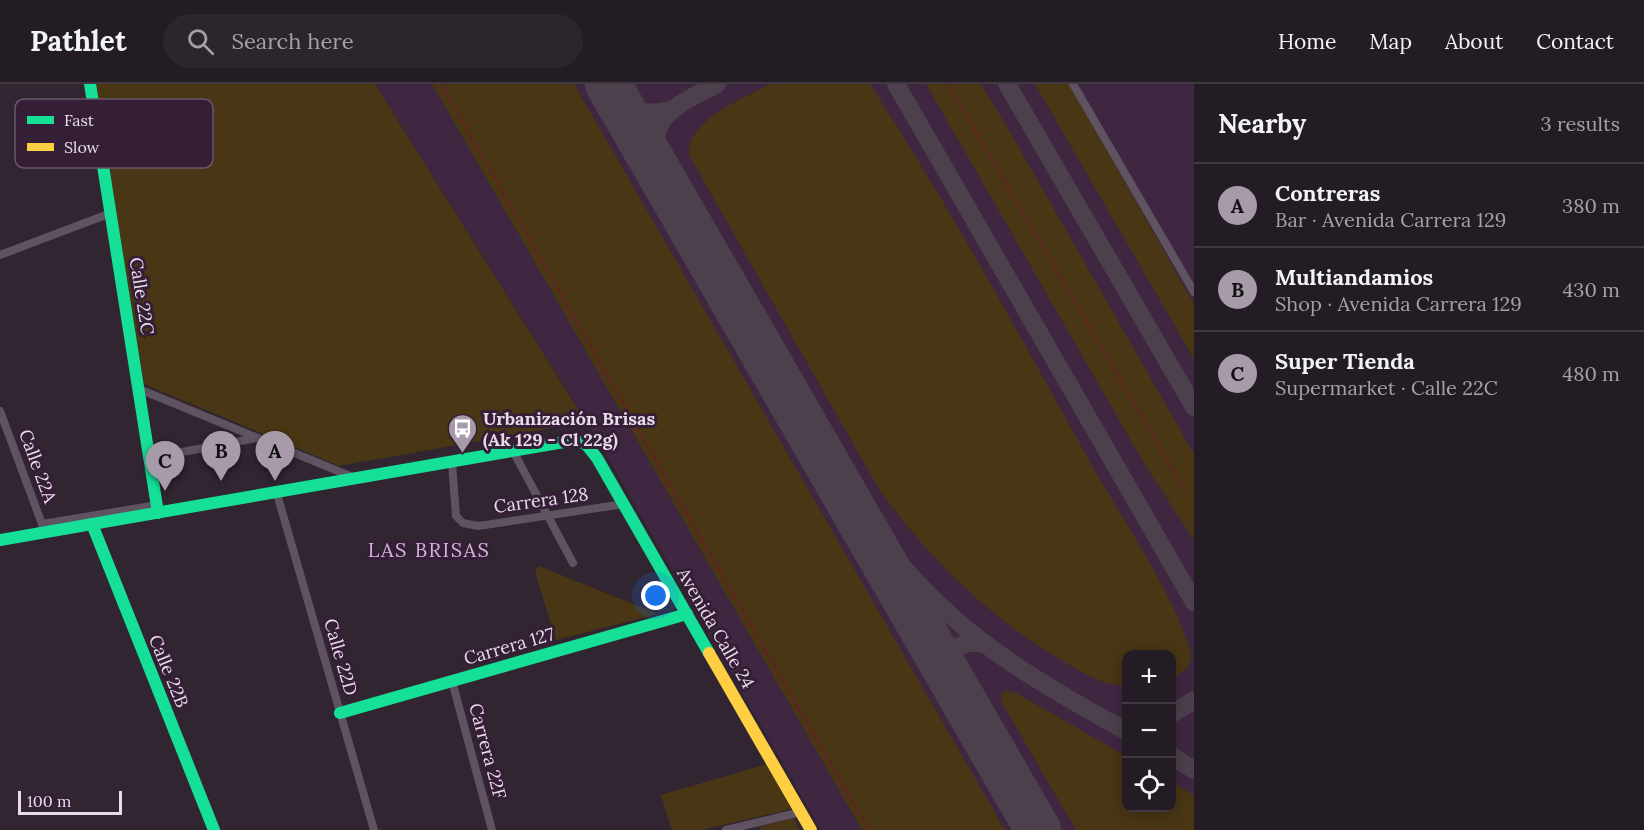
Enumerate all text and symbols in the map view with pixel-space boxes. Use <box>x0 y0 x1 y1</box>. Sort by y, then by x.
search box <box>163 14 583 68</box>
text: Pathlet <box>30 23 127 59</box>
icon: search <box>184 25 217 58</box>
text: Search here <box>232 27 354 55</box>
text: Home <box>1278 28 1336 55</box>
text: Map <box>1369 28 1412 55</box>
text: About <box>1445 28 1503 55</box>
text: Contact <box>1536 28 1614 55</box>
legend <box>15 99 213 168</box>
text: Nearby <box>1218 107 1306 140</box>
text: Fast <box>64 110 95 130</box>
text: 3 results <box>1541 111 1620 136</box>
text: Slow <box>64 137 100 157</box>
text: Contreras <box>1275 179 1380 207</box>
text: A <box>1231 193 1244 218</box>
text: 380 m <box>1562 193 1620 218</box>
text: Bar · Avenida Carrera 129 <box>1275 207 1506 232</box>
street label: Calle 22C <box>125 256 160 337</box>
text: Multiandamios <box>1275 263 1433 291</box>
text: B <box>1231 277 1244 302</box>
text: 430 m <box>1562 277 1620 302</box>
text: Shop · Avenida Carrera 129 <box>1275 291 1522 316</box>
text: Super Tienda <box>1275 347 1415 375</box>
text: C <box>1231 361 1244 386</box>
text: 480 m <box>1562 361 1620 386</box>
text: Supermarket · Calle 22C <box>1275 375 1498 400</box>
place label: Urbanización Brisas (Ak 129 - Cl 22g) <box>483 407 655 451</box>
bus stop icon: Urbanización Brisas (Ak 129 - Cl 22g) <box>446 412 478 454</box>
street label: Calle 22A <box>14 426 62 507</box>
pin: B <box>202 432 240 481</box>
pin: A <box>256 432 294 481</box>
pin: C <box>146 442 184 491</box>
street label: Carrera 128 <box>492 482 590 518</box>
district label: LAS BRISAS <box>368 537 490 562</box>
street label: Avenida Calle 24 <box>672 563 760 693</box>
your location <box>641 581 670 610</box>
street label: Calle 22D <box>319 616 363 698</box>
street label: Carrera 127 <box>461 622 557 670</box>
street label: Calle 22B <box>144 631 194 711</box>
map controls <box>1122 650 1176 812</box>
button: + <box>1122 650 1176 704</box>
street label: Carrera 22F <box>464 701 512 801</box>
button: − <box>1122 704 1176 758</box>
button: locate <box>1122 758 1176 812</box>
scale bar <box>18 788 122 816</box>
text: 100 m <box>27 791 71 811</box>

